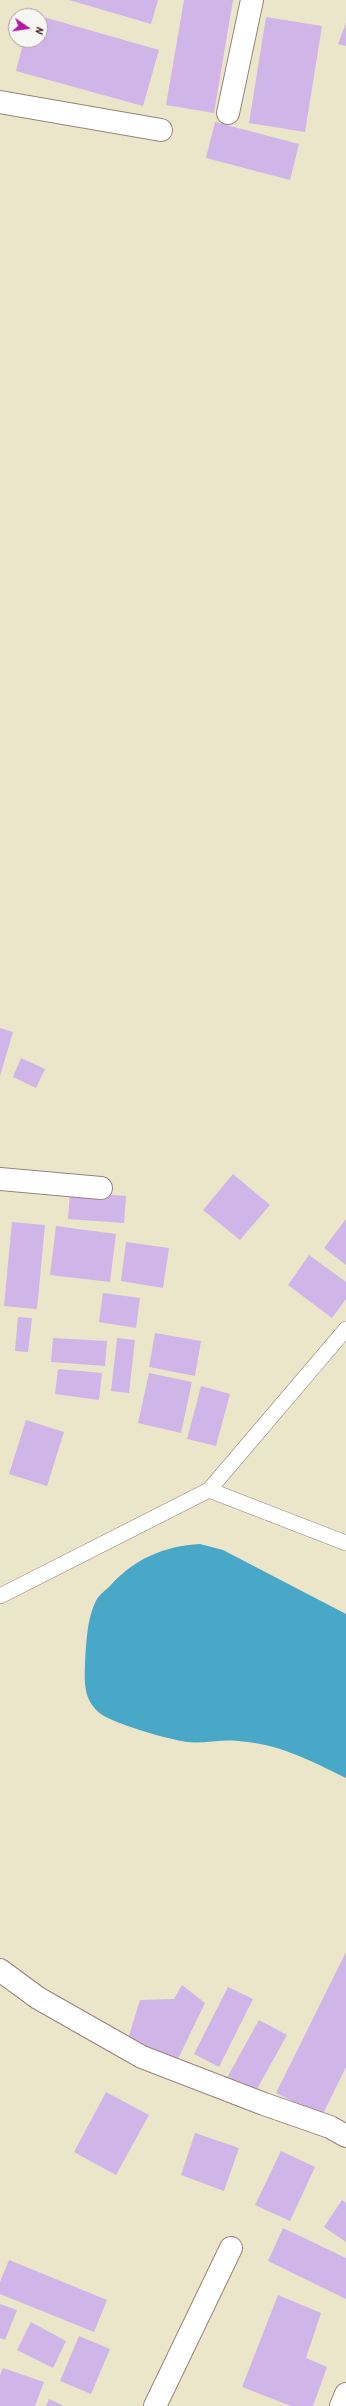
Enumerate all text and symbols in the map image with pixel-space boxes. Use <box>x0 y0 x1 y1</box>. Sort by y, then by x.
north arrow <box>8 8 48 48</box>
text: N <box>29 25 48 36</box>

